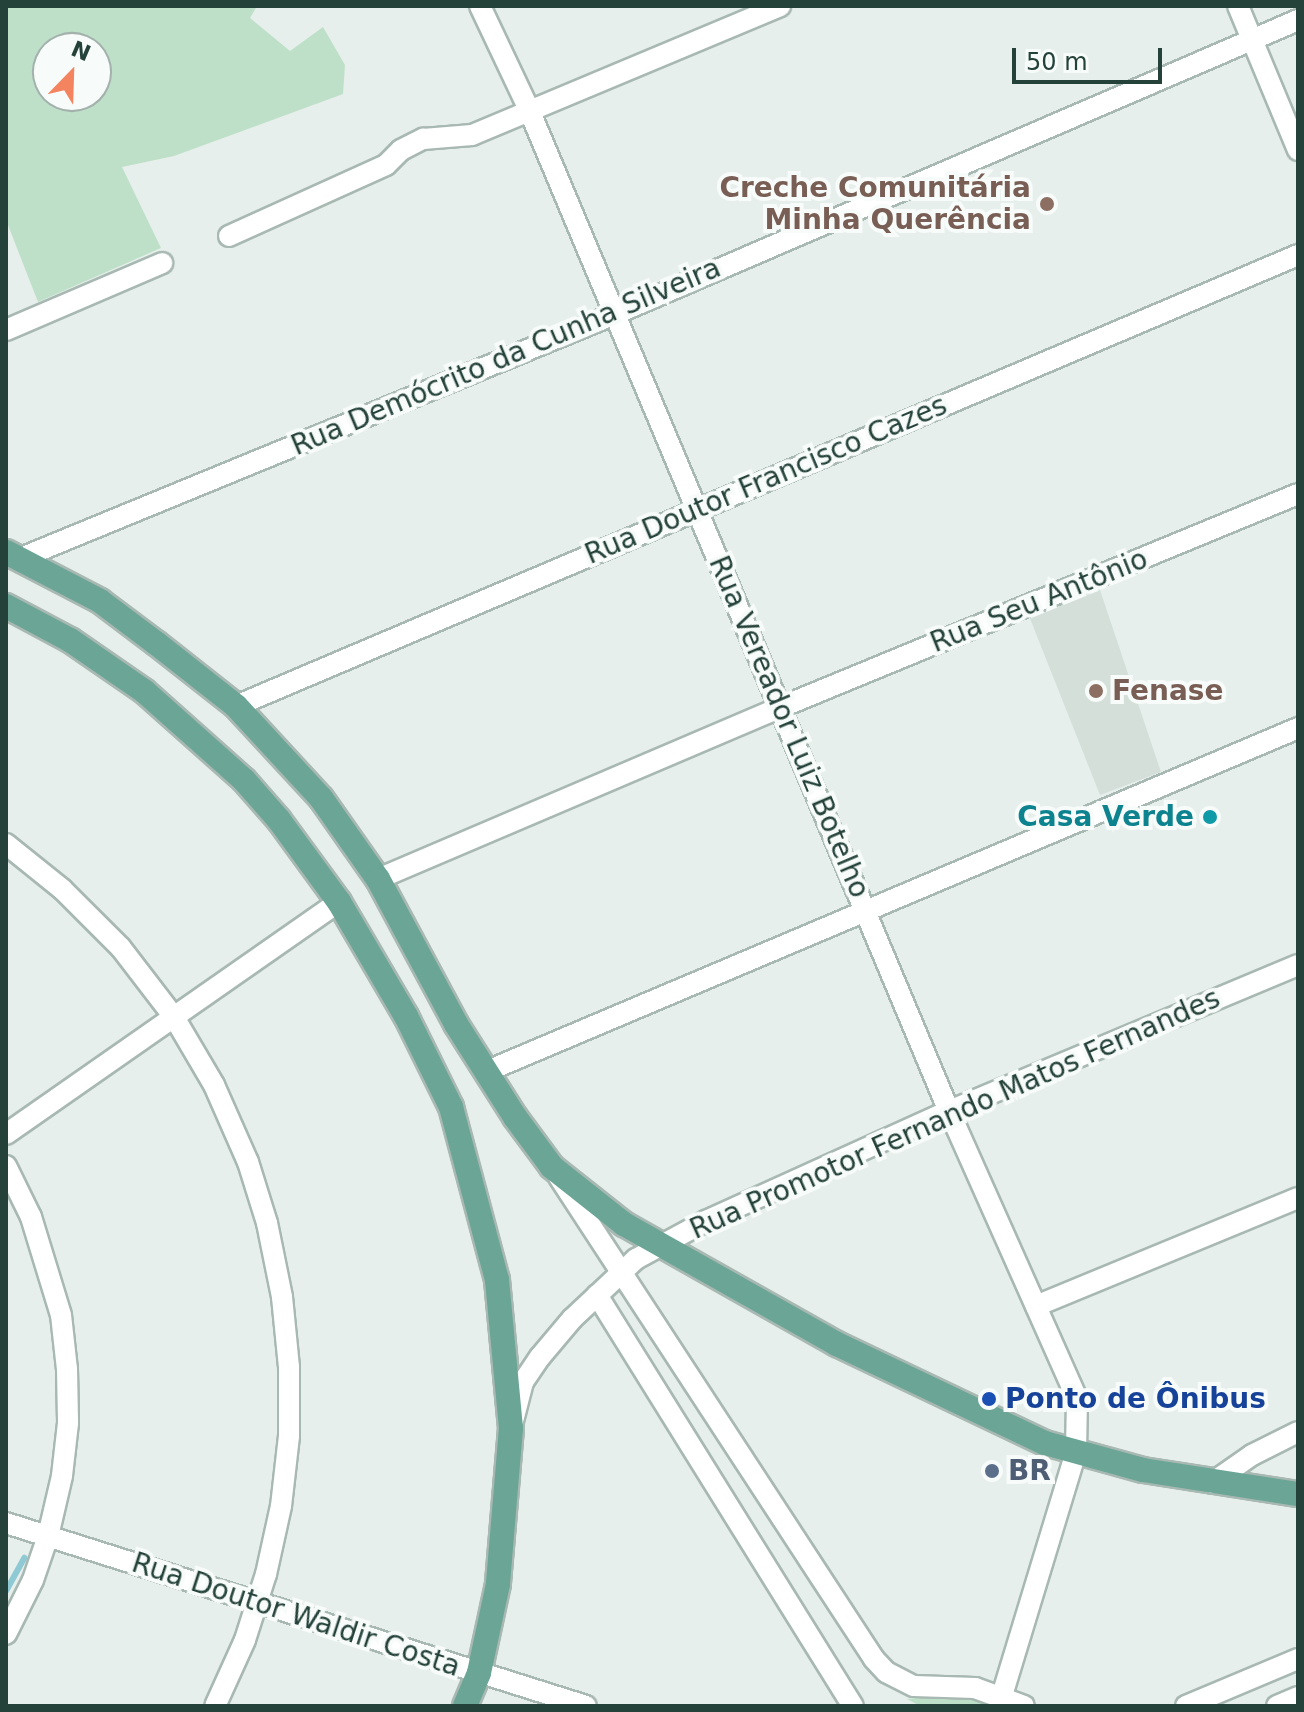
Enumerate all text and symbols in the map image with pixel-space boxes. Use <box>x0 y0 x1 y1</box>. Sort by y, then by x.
north arrow <box>32 32 112 112</box>
scale bar <box>1016 32 1166 82</box>
text: N <box>67 36 94 66</box>
text: 50 m <box>1026 48 1088 76</box>
place label: Creche Comunitária Minha Querência <box>719 171 1031 237</box>
marker: Creche Comunitária Minha Querência <box>1038 195 1056 213</box>
street label: Rua Demócrito da Cunha Silveira <box>286 251 726 463</box>
street label: Rua Doutor Francisco Cazes <box>580 388 952 572</box>
street label: Rua Seu Antônio <box>925 542 1153 660</box>
street label: Rua Vereador Luiz Botelho <box>702 551 876 903</box>
place label: Fenase <box>1112 674 1223 708</box>
marker: Fenase <box>1087 682 1105 700</box>
place label: Casa Verde <box>1017 800 1194 834</box>
marker: Casa Verde <box>1201 808 1219 826</box>
street label: Rua Promotor Fernando Matos Fernandes <box>685 981 1225 1247</box>
place label: Ponto de Ônibus <box>1005 1382 1266 1416</box>
marker: Ponto de Ônibus <box>980 1390 998 1408</box>
place label: BR <box>1008 1454 1051 1488</box>
marker: BR <box>983 1462 1001 1480</box>
street label: Rua Doutor Waldir Costa <box>128 1546 464 1684</box>

